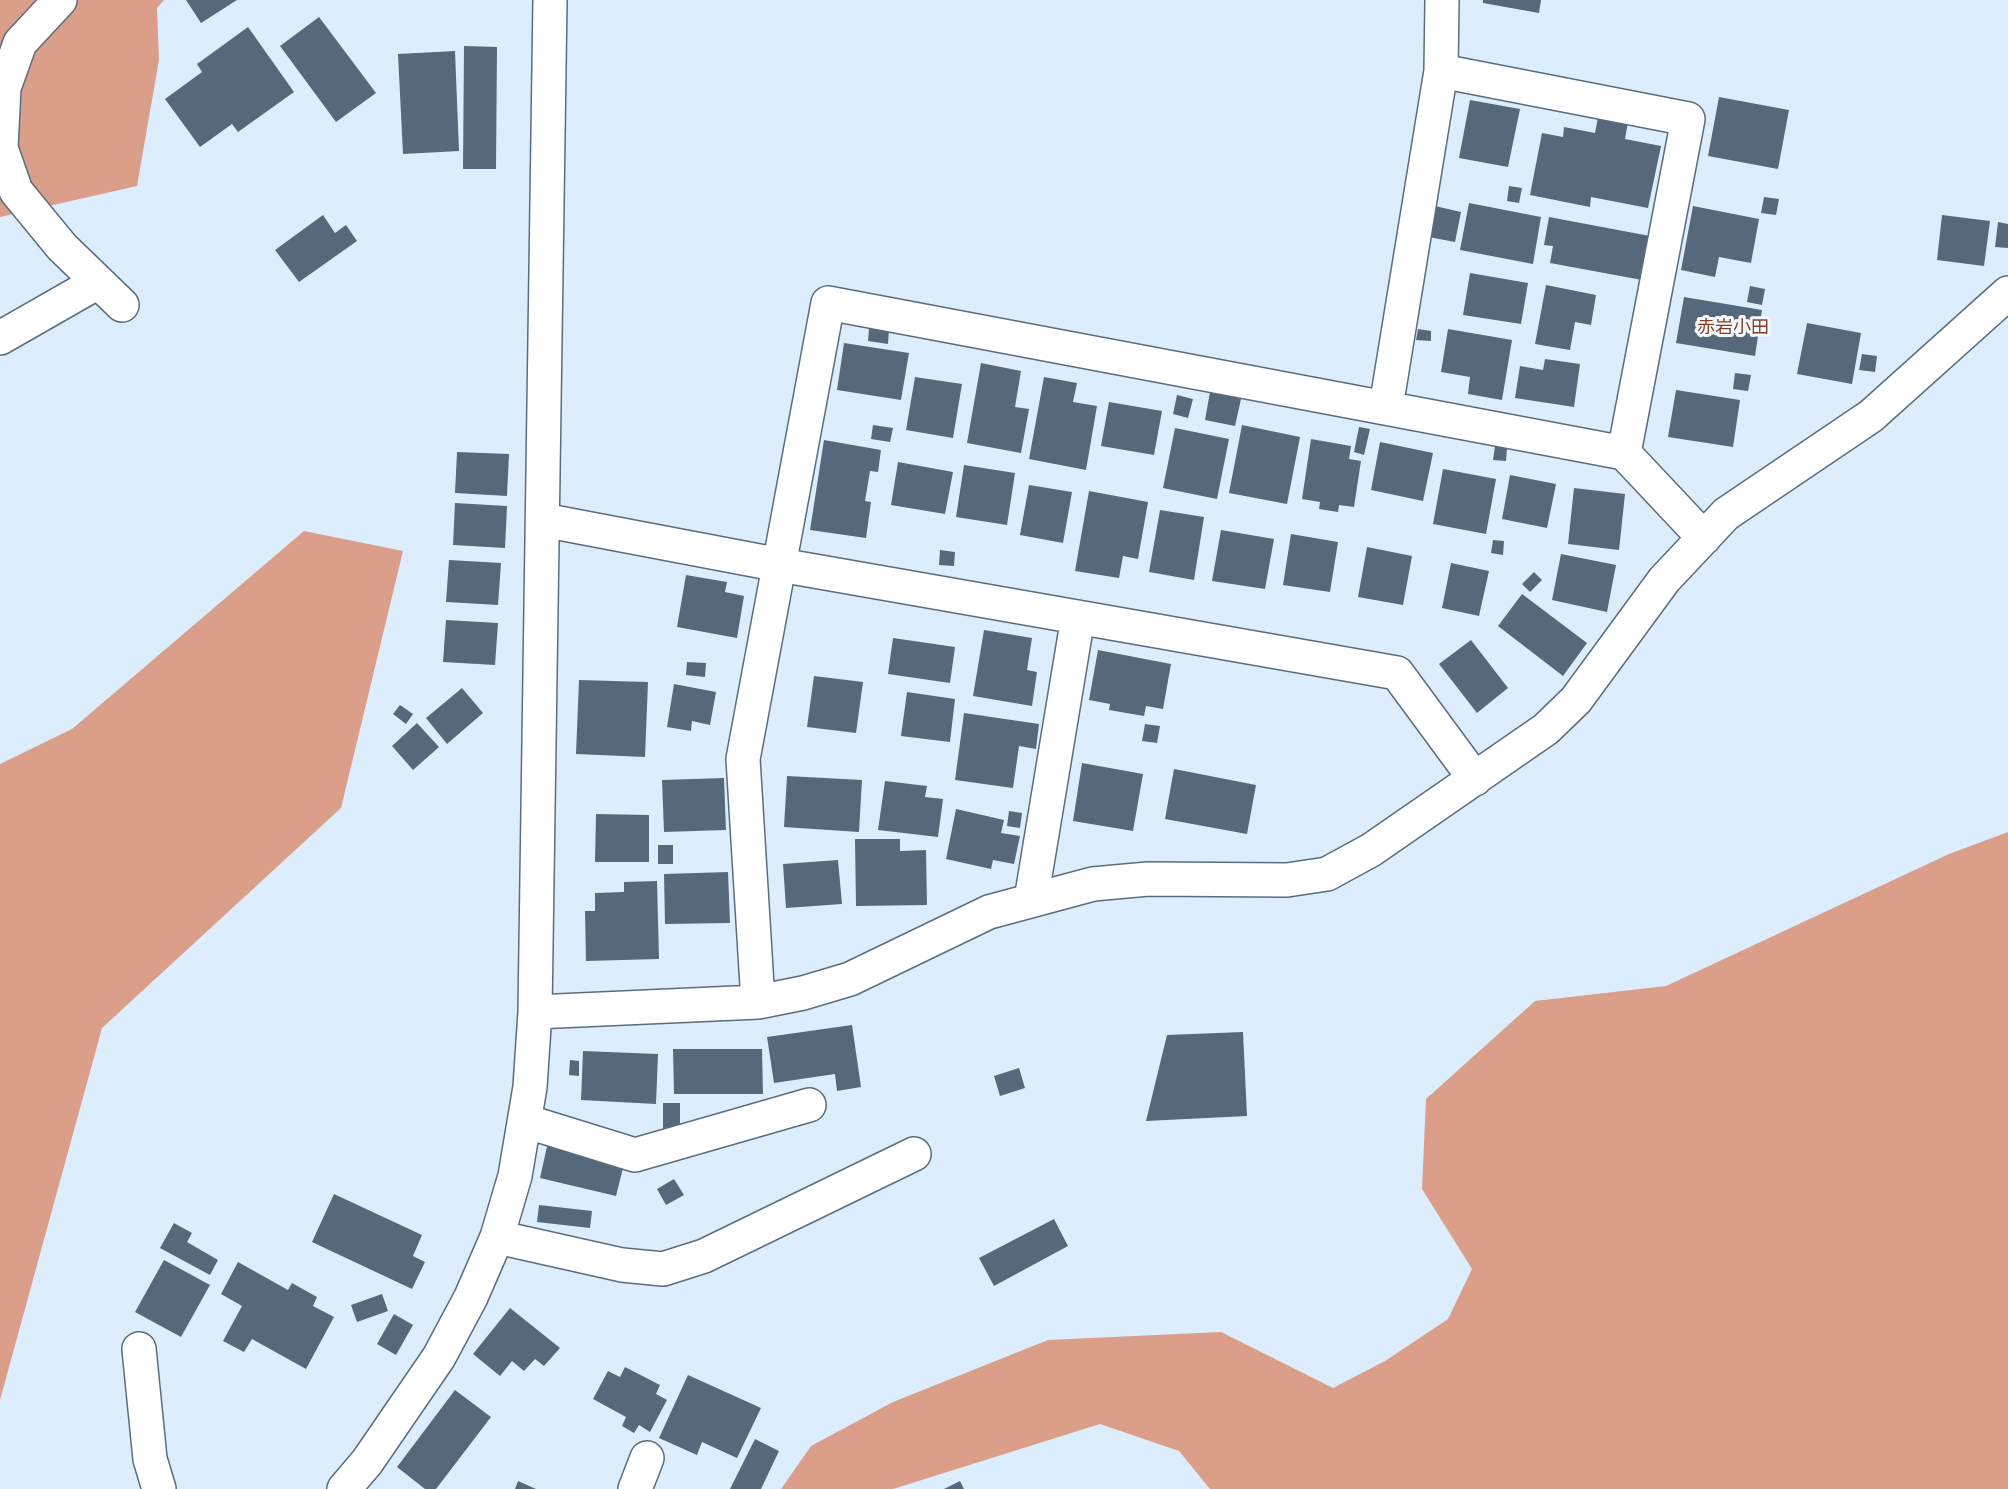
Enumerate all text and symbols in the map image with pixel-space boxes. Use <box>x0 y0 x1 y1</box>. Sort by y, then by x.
district label: 赤岩小田 <box>1697 317 1769 339</box>

